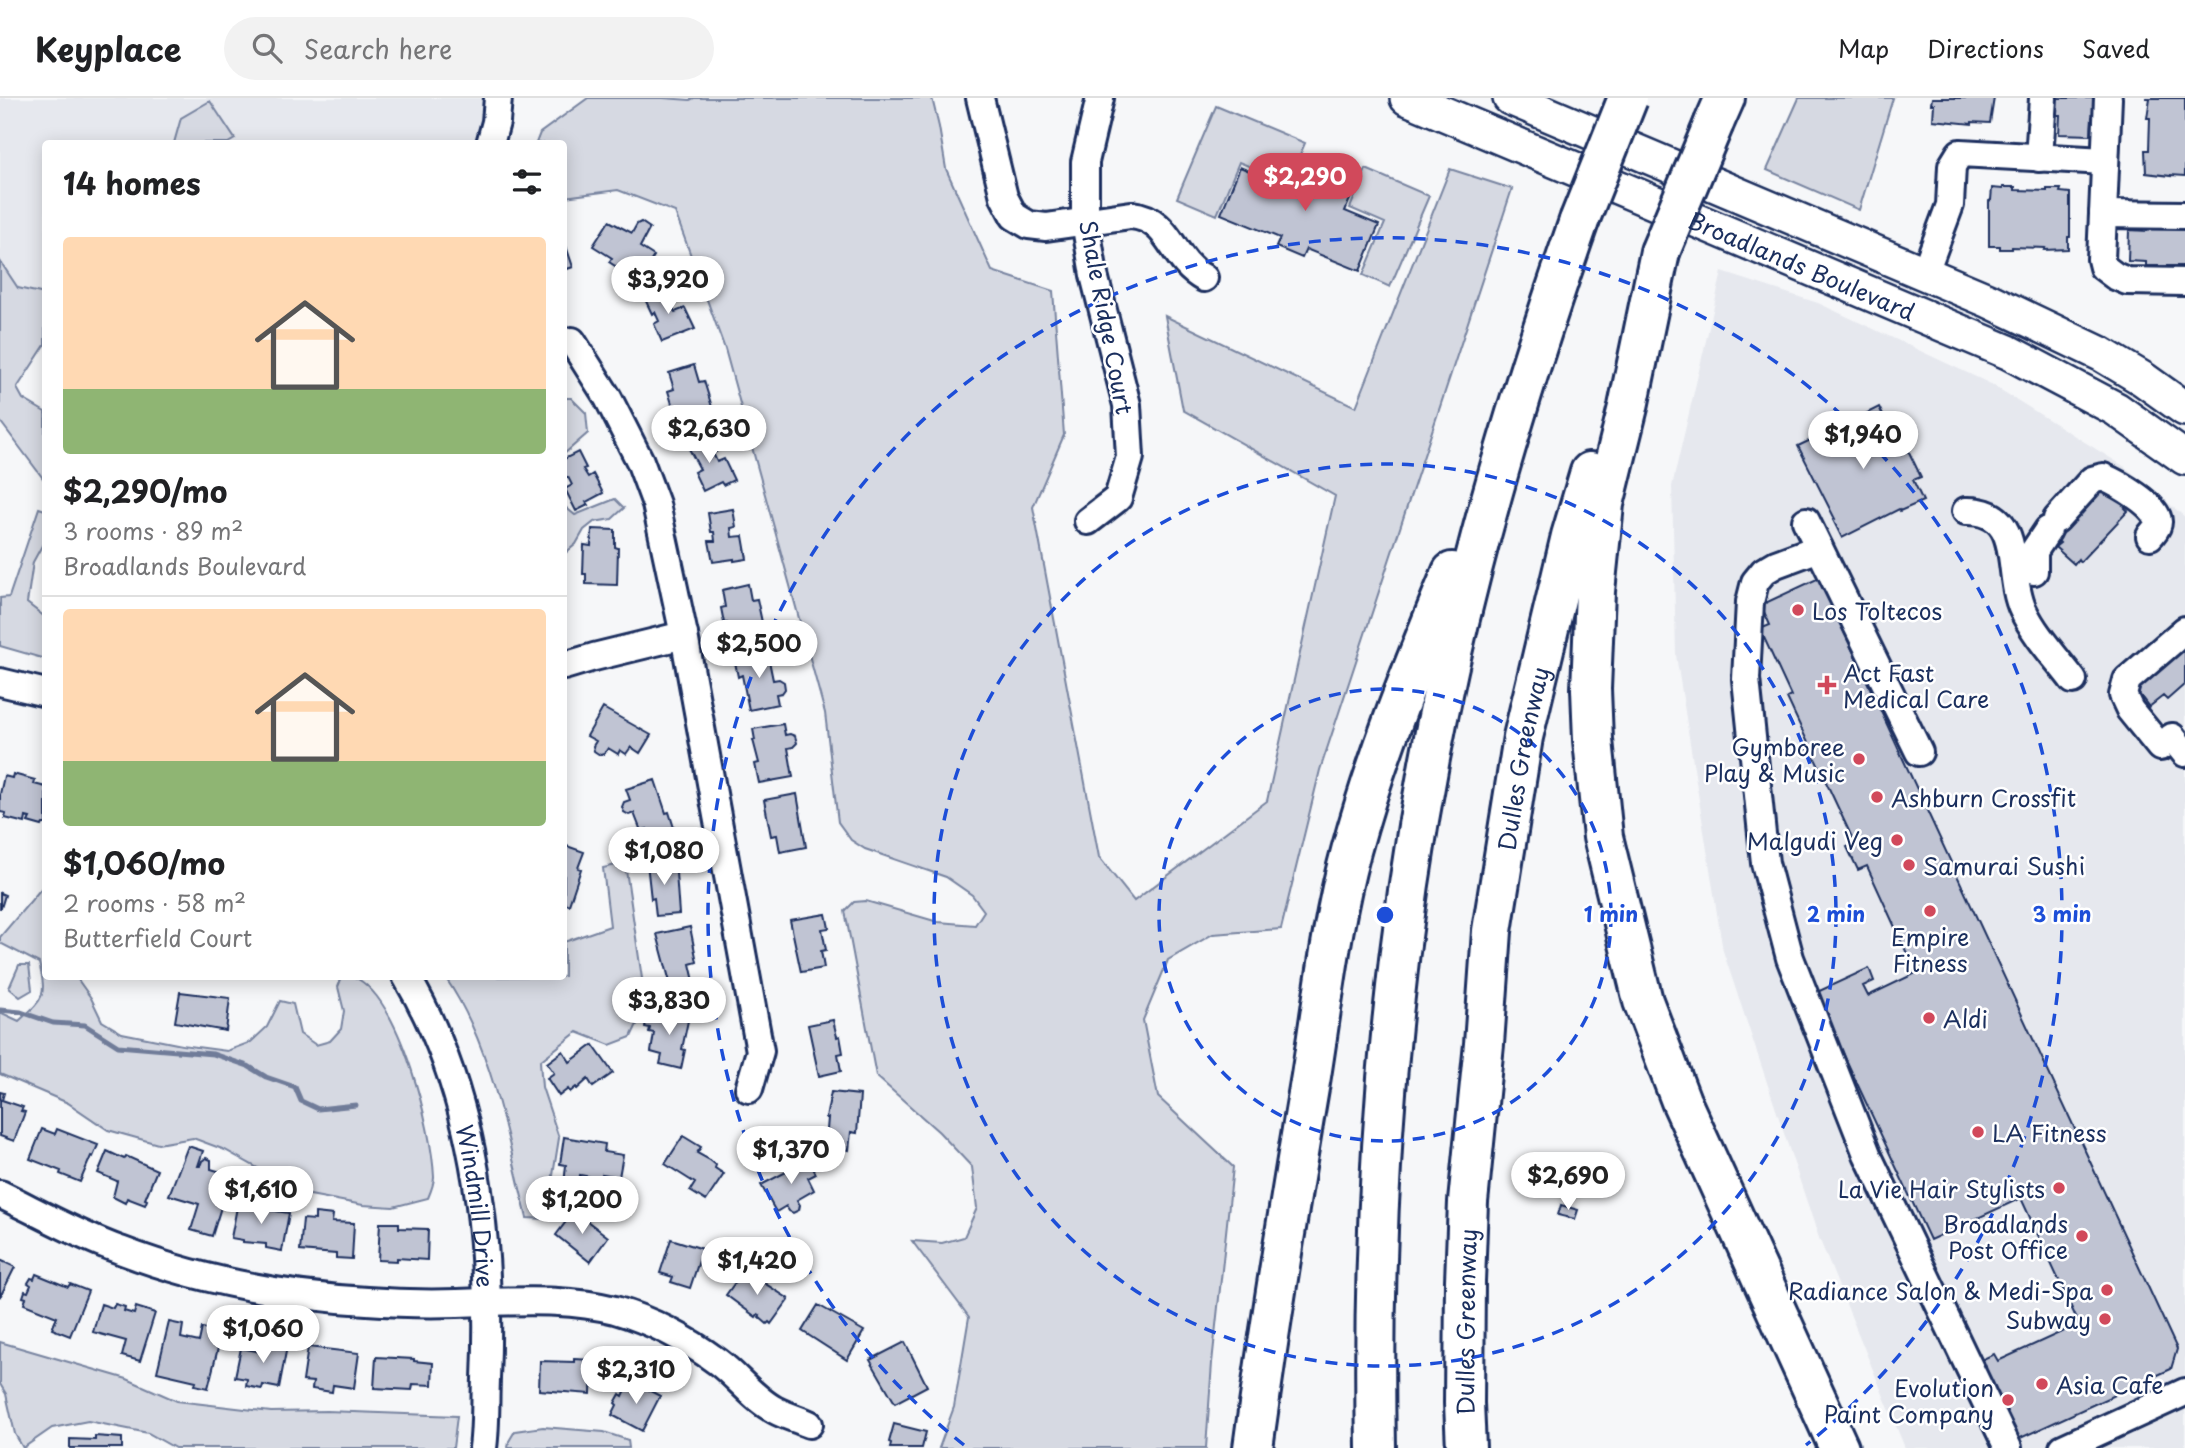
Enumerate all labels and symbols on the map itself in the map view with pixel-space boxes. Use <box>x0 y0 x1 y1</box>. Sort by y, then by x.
pin: $2,290 <box>1248 153 1362 213</box>
street label: Broadlands Boulevard <box>1683 202 1921 328</box>
street label: Shale Ridge Court <box>1071 217 1143 417</box>
pin: $3,920 <box>611 256 725 316</box>
pin: $2,630 <box>652 406 766 465</box>
pin: $1,940 <box>1806 412 1920 471</box>
place label: Los Toltecos <box>1812 593 1942 628</box>
marker: Los Toltecos <box>1790 602 1806 618</box>
pin: $2,500 <box>702 620 816 680</box>
place label: Act Fast Medical Care <box>1843 655 1989 716</box>
street label: Dulles Greenway <box>1488 663 1557 853</box>
marker: Act Fast Medical Care <box>1817 675 1837 695</box>
place label: Gymboree Play & Music <box>1704 729 1845 790</box>
marker: Gymboree Play & Music <box>1851 751 1867 767</box>
place label: Ashburn Crossfit <box>1891 780 2076 815</box>
marker: Ashburn Crossfit <box>1869 789 1885 805</box>
place label: Malgudi Veg <box>1747 823 1883 858</box>
pin: $1,080 <box>607 828 721 887</box>
marker: Malgudi Veg <box>1889 832 1905 848</box>
place label: Samurai Sushi <box>1923 848 2085 883</box>
marker: Samurai Sushi <box>1901 857 1917 873</box>
text: 1 min <box>1584 897 1638 929</box>
text: 2 min <box>1807 897 1865 929</box>
text: 3 min <box>2032 897 2092 929</box>
centre of rings <box>1373 903 1397 927</box>
marker: Empire Fitness <box>1922 903 1938 919</box>
place label: Empire Fitness <box>1891 919 1969 980</box>
pin: $3,830 <box>612 978 726 1037</box>
place label: Aldi <box>1943 1001 1988 1036</box>
marker: Aldi <box>1921 1010 1937 1026</box>
place label: LA Fitness <box>1992 1115 2107 1150</box>
street label: Windmill Drive <box>448 1121 504 1288</box>
marker: LA Fitness <box>1970 1124 1986 1140</box>
pin: $1,370 <box>734 1126 848 1186</box>
pin: $2,690 <box>1511 1152 1625 1212</box>
pin: $1,610 <box>204 1166 318 1226</box>
place label: La Vie Hair Stylists <box>1838 1171 2045 1206</box>
pin: $1,200 <box>525 1176 639 1236</box>
marker: La Vie Hair Stylists <box>2051 1180 2067 1196</box>
place label: Broadlands Post Office <box>1943 1206 2068 1267</box>
street label: Dulles Greenway <box>1446 1228 1484 1416</box>
marker: Broadlands Post Office <box>2074 1228 2090 1244</box>
pin: $1,420 <box>700 1238 814 1297</box>
place label: Radiance Salon & Medi-Spa <box>1788 1273 2093 1308</box>
marker: Radiance Salon & Medi-Spa <box>2099 1282 2115 1298</box>
place label: Subway <box>2006 1302 2091 1337</box>
pin: $1,060 <box>206 1306 320 1365</box>
marker: Subway <box>2097 1311 2113 1327</box>
pin: $2,310 <box>579 1346 693 1406</box>
place label: Asia Cafe <box>2056 1367 2163 1402</box>
place label: Evolution Paint Company <box>1824 1370 1994 1431</box>
marker: Asia Cafe <box>2034 1376 2050 1392</box>
marker: Evolution Paint Company <box>2000 1392 2016 1408</box>

